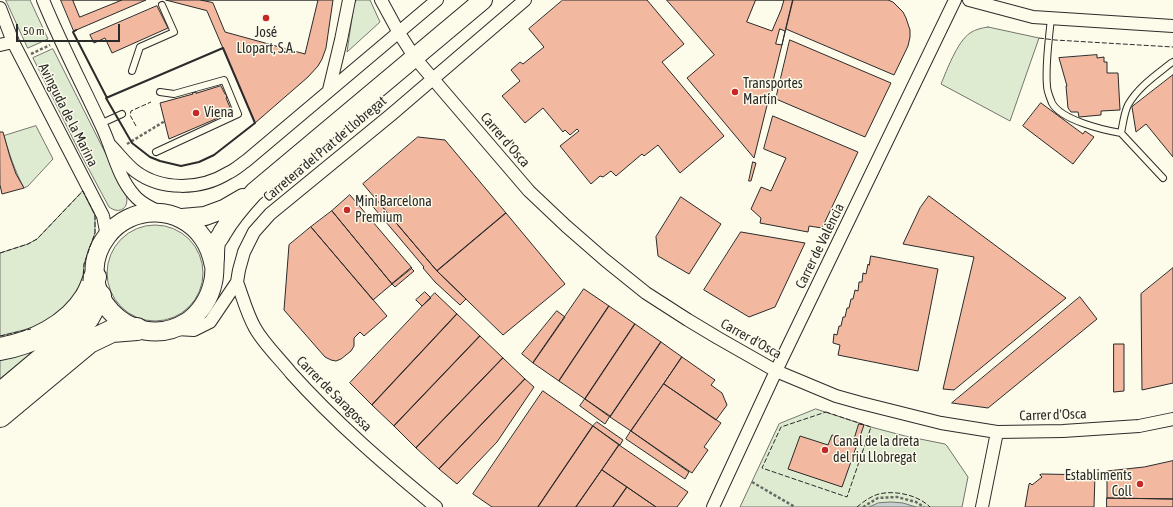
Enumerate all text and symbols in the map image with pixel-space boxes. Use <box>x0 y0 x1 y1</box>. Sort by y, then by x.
marker: José Llopart, S.A. <box>261 13 271 23</box>
scale bar <box>18 16 122 42</box>
text: 50 m <box>23 24 45 38</box>
place label: José Llopart, S.A. <box>237 25 295 58</box>
street label: Avinguda de la Marina <box>35 60 101 170</box>
place label: Transportes Martín <box>743 76 803 108</box>
marker: Transportes Martín <box>730 87 740 97</box>
street label: Carretera del Prat de Llobregat <box>260 93 390 205</box>
place label: Viena <box>204 105 234 121</box>
marker: Viena <box>191 108 201 118</box>
street label: Carrer d'Osca <box>477 109 533 171</box>
place label: Mini Barcelona Premium <box>355 194 432 226</box>
street label: Carrer de València <box>792 201 848 291</box>
marker: Mini Barcelona Premium <box>342 205 352 215</box>
street label: Carrer d'Osca <box>718 315 784 363</box>
street label: Carrer de Saragossa <box>293 353 375 435</box>
street label: Carrer d'Osca <box>1019 405 1087 425</box>
place label: Canal de la dreta del riu Llobregat <box>833 434 919 466</box>
marker: Canal de la dreta del riu Llobregat <box>820 445 830 455</box>
place label: Establiments Coll <box>1065 468 1132 500</box>
marker: Establiments Coll <box>1135 479 1145 489</box>

